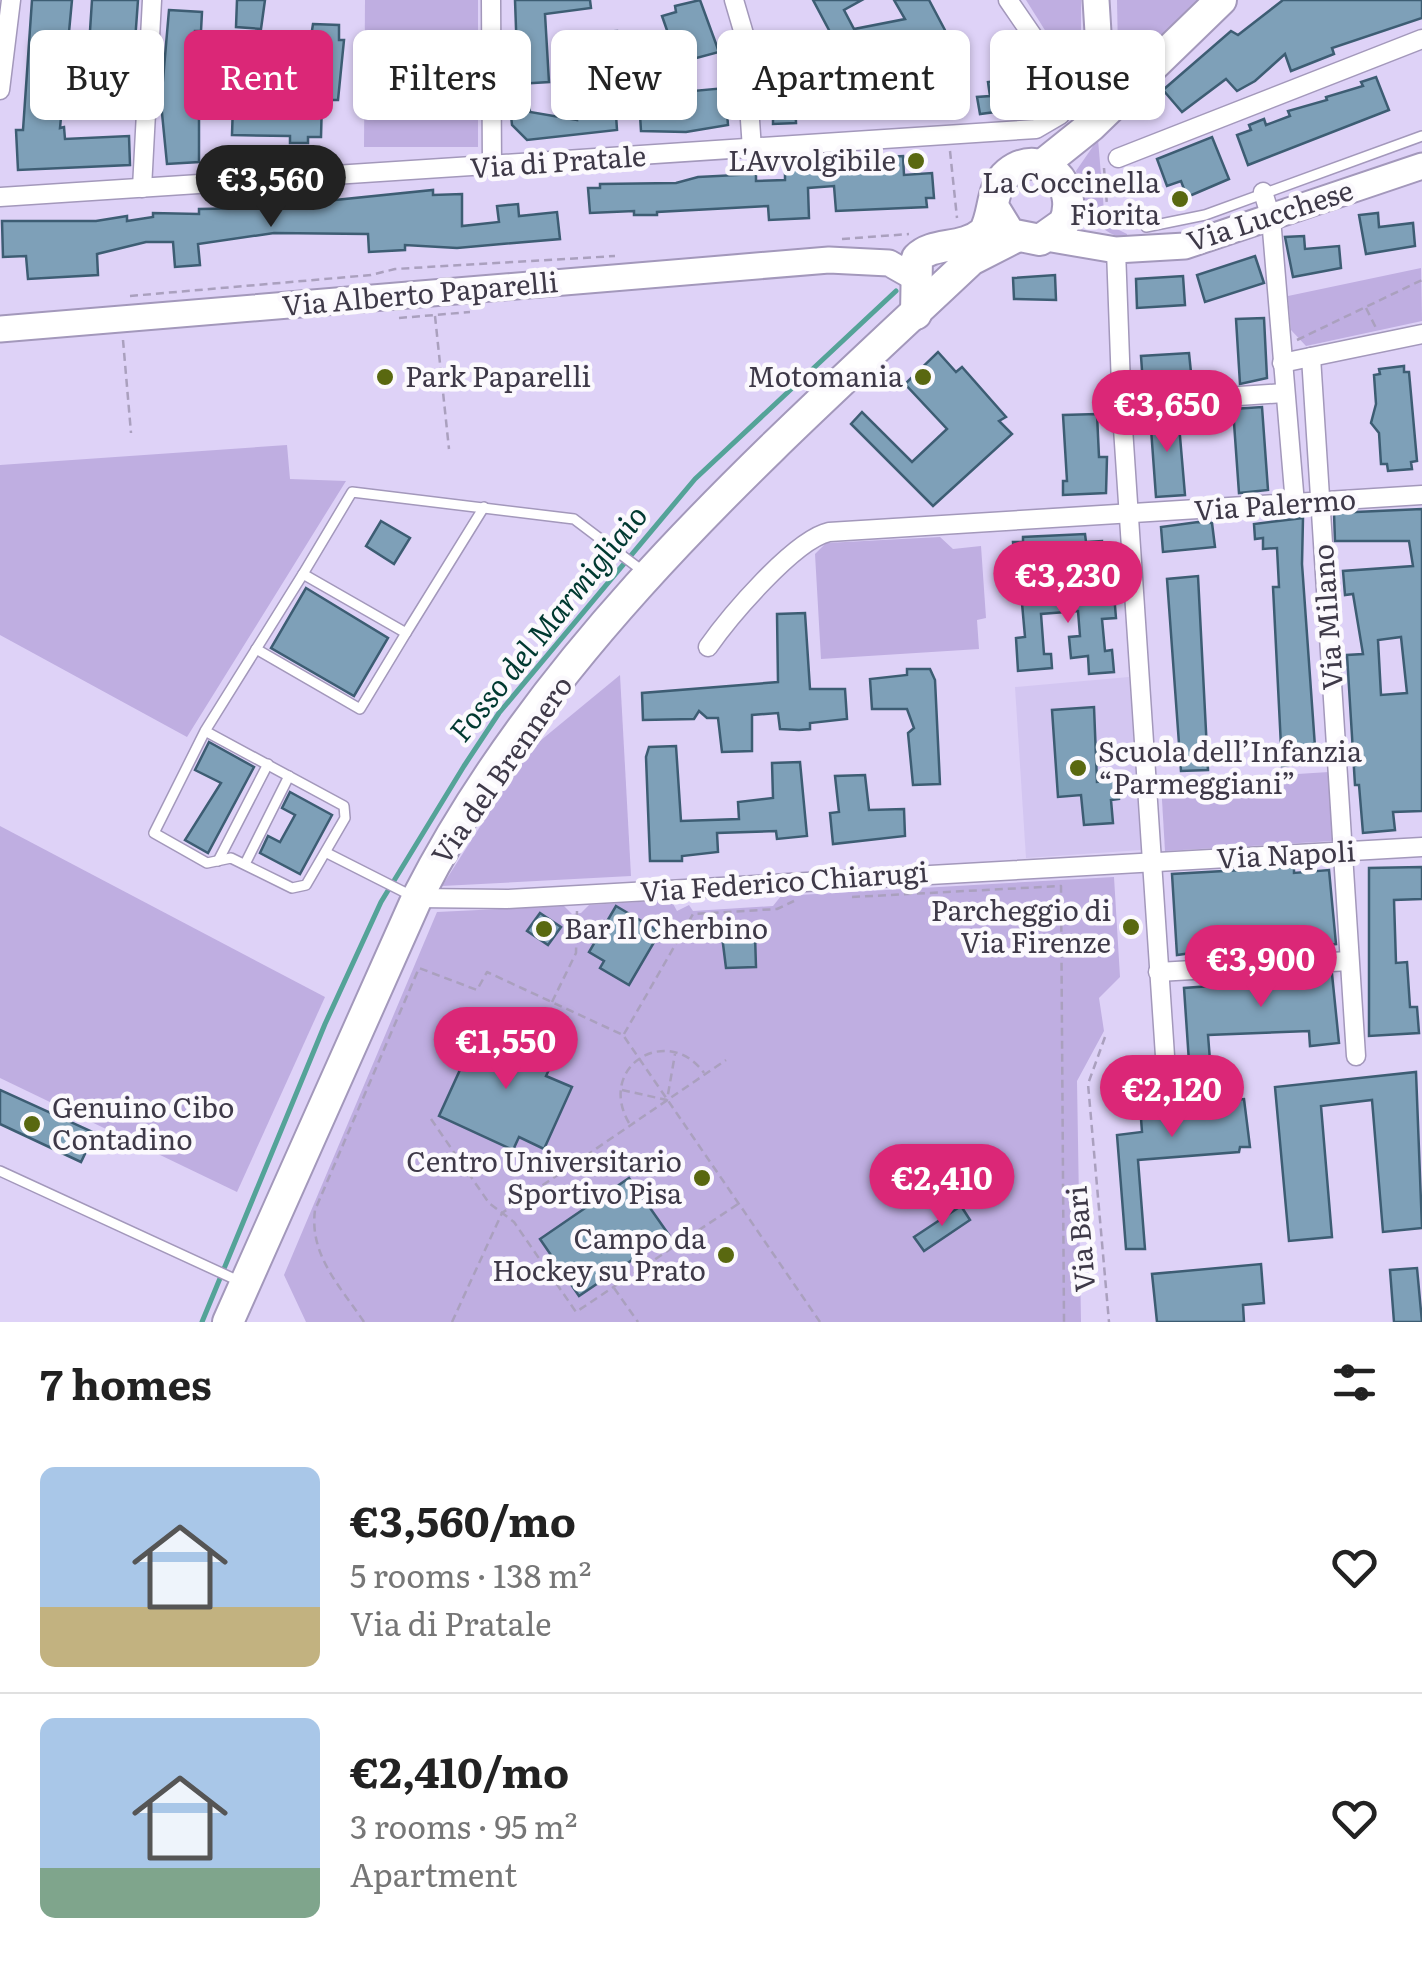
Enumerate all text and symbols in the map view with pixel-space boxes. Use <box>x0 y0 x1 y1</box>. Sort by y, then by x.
chip: Buy <box>30 30 164 120</box>
chip: Rent <box>184 30 333 120</box>
chip: Filters <box>353 30 531 120</box>
chip: New <box>551 30 697 120</box>
chip: Apartment <box>717 30 970 120</box>
chip: House <box>990 30 1165 120</box>
street label: Via di Pratale <box>468 133 647 187</box>
place label: L'Avvolgibile <box>728 138 896 180</box>
pin: €3,560 <box>190 145 352 230</box>
marker: L'Avvolgibile <box>905 150 927 172</box>
text: €3,560 <box>218 153 324 201</box>
place label: La Coccinella Fiorita <box>982 160 1160 234</box>
street label: Via Lucchese <box>1181 167 1358 261</box>
marker: La Coccinella Fiorita <box>1169 188 1191 210</box>
street label: Via Alberto Paparelli <box>280 259 560 325</box>
place label: Park Paparelli <box>405 354 591 396</box>
place label: Motomania <box>747 354 903 396</box>
marker: Park Paparelli <box>374 366 396 388</box>
marker: Motomania <box>912 366 934 388</box>
pin: €3,650 <box>1086 370 1248 455</box>
text: €3,650 <box>1114 378 1220 426</box>
street label: Via Palermo <box>1192 476 1357 530</box>
water label: Fosso del Marmigliaio <box>437 494 656 750</box>
pin: €3,230 <box>987 541 1149 626</box>
street label: Via Milano <box>1300 543 1352 692</box>
text: €3,230 <box>1015 549 1121 597</box>
street label: Via del Brennero <box>419 666 581 872</box>
place label: Scuola dell’Infanzia “Parmeggiani” <box>1098 729 1362 803</box>
marker: Scuola dell’Infanzia “Parmeggiani” <box>1067 757 1089 779</box>
street label: Via Napoli <box>1215 828 1356 878</box>
street label: Via Federico Chiarugi <box>639 849 929 911</box>
place label: Parcheggio di Via Firenze <box>931 888 1111 962</box>
place label: Bar Il Cherbino <box>564 906 768 948</box>
marker: Parcheggio di Via Firenze <box>1120 916 1142 938</box>
marker: Bar Il Cherbino <box>533 918 555 940</box>
pin: €3,900 <box>1180 925 1342 1010</box>
text: €3,900 <box>1207 933 1315 981</box>
pin: €1,550 <box>425 1007 587 1092</box>
text: €1,550 <box>456 1015 556 1063</box>
pin: €2,120 <box>1091 1055 1253 1140</box>
text: €2,120 <box>1122 1063 1222 1111</box>
place label: Genuino Cibo Contadino <box>52 1085 234 1159</box>
marker: Genuino Cibo Contadino <box>21 1113 43 1135</box>
place label: Centro Universitario Sportivo Pisa <box>406 1139 682 1213</box>
pin: €2,410 <box>861 1144 1023 1229</box>
text: €2,410 <box>891 1152 993 1200</box>
marker: Centro Universitario Sportivo Pisa <box>691 1167 713 1189</box>
street label: Via Bari <box>1053 1184 1105 1294</box>
place label: Campo da Hockey su Prato <box>492 1216 706 1290</box>
marker: Campo da Hockey su Prato <box>715 1244 737 1266</box>
text: 7 homes <box>40 1351 212 1413</box>
icon: filters <box>1327 1355 1382 1410</box>
text: €3,560/mo <box>350 1488 576 1550</box>
icon: home <box>120 1507 240 1627</box>
icon: heart <box>1327 1540 1382 1595</box>
text: 5 rooms · 138 m² <box>350 1550 591 1598</box>
text: Via di Pratale <box>350 1598 552 1646</box>
text: €2,410/mo <box>350 1739 569 1801</box>
icon: home <box>120 1758 240 1878</box>
icon: heart <box>1327 1791 1382 1846</box>
text: 3 rooms · 95 m² <box>350 1801 578 1849</box>
text: Apartment <box>350 1849 517 1897</box>

